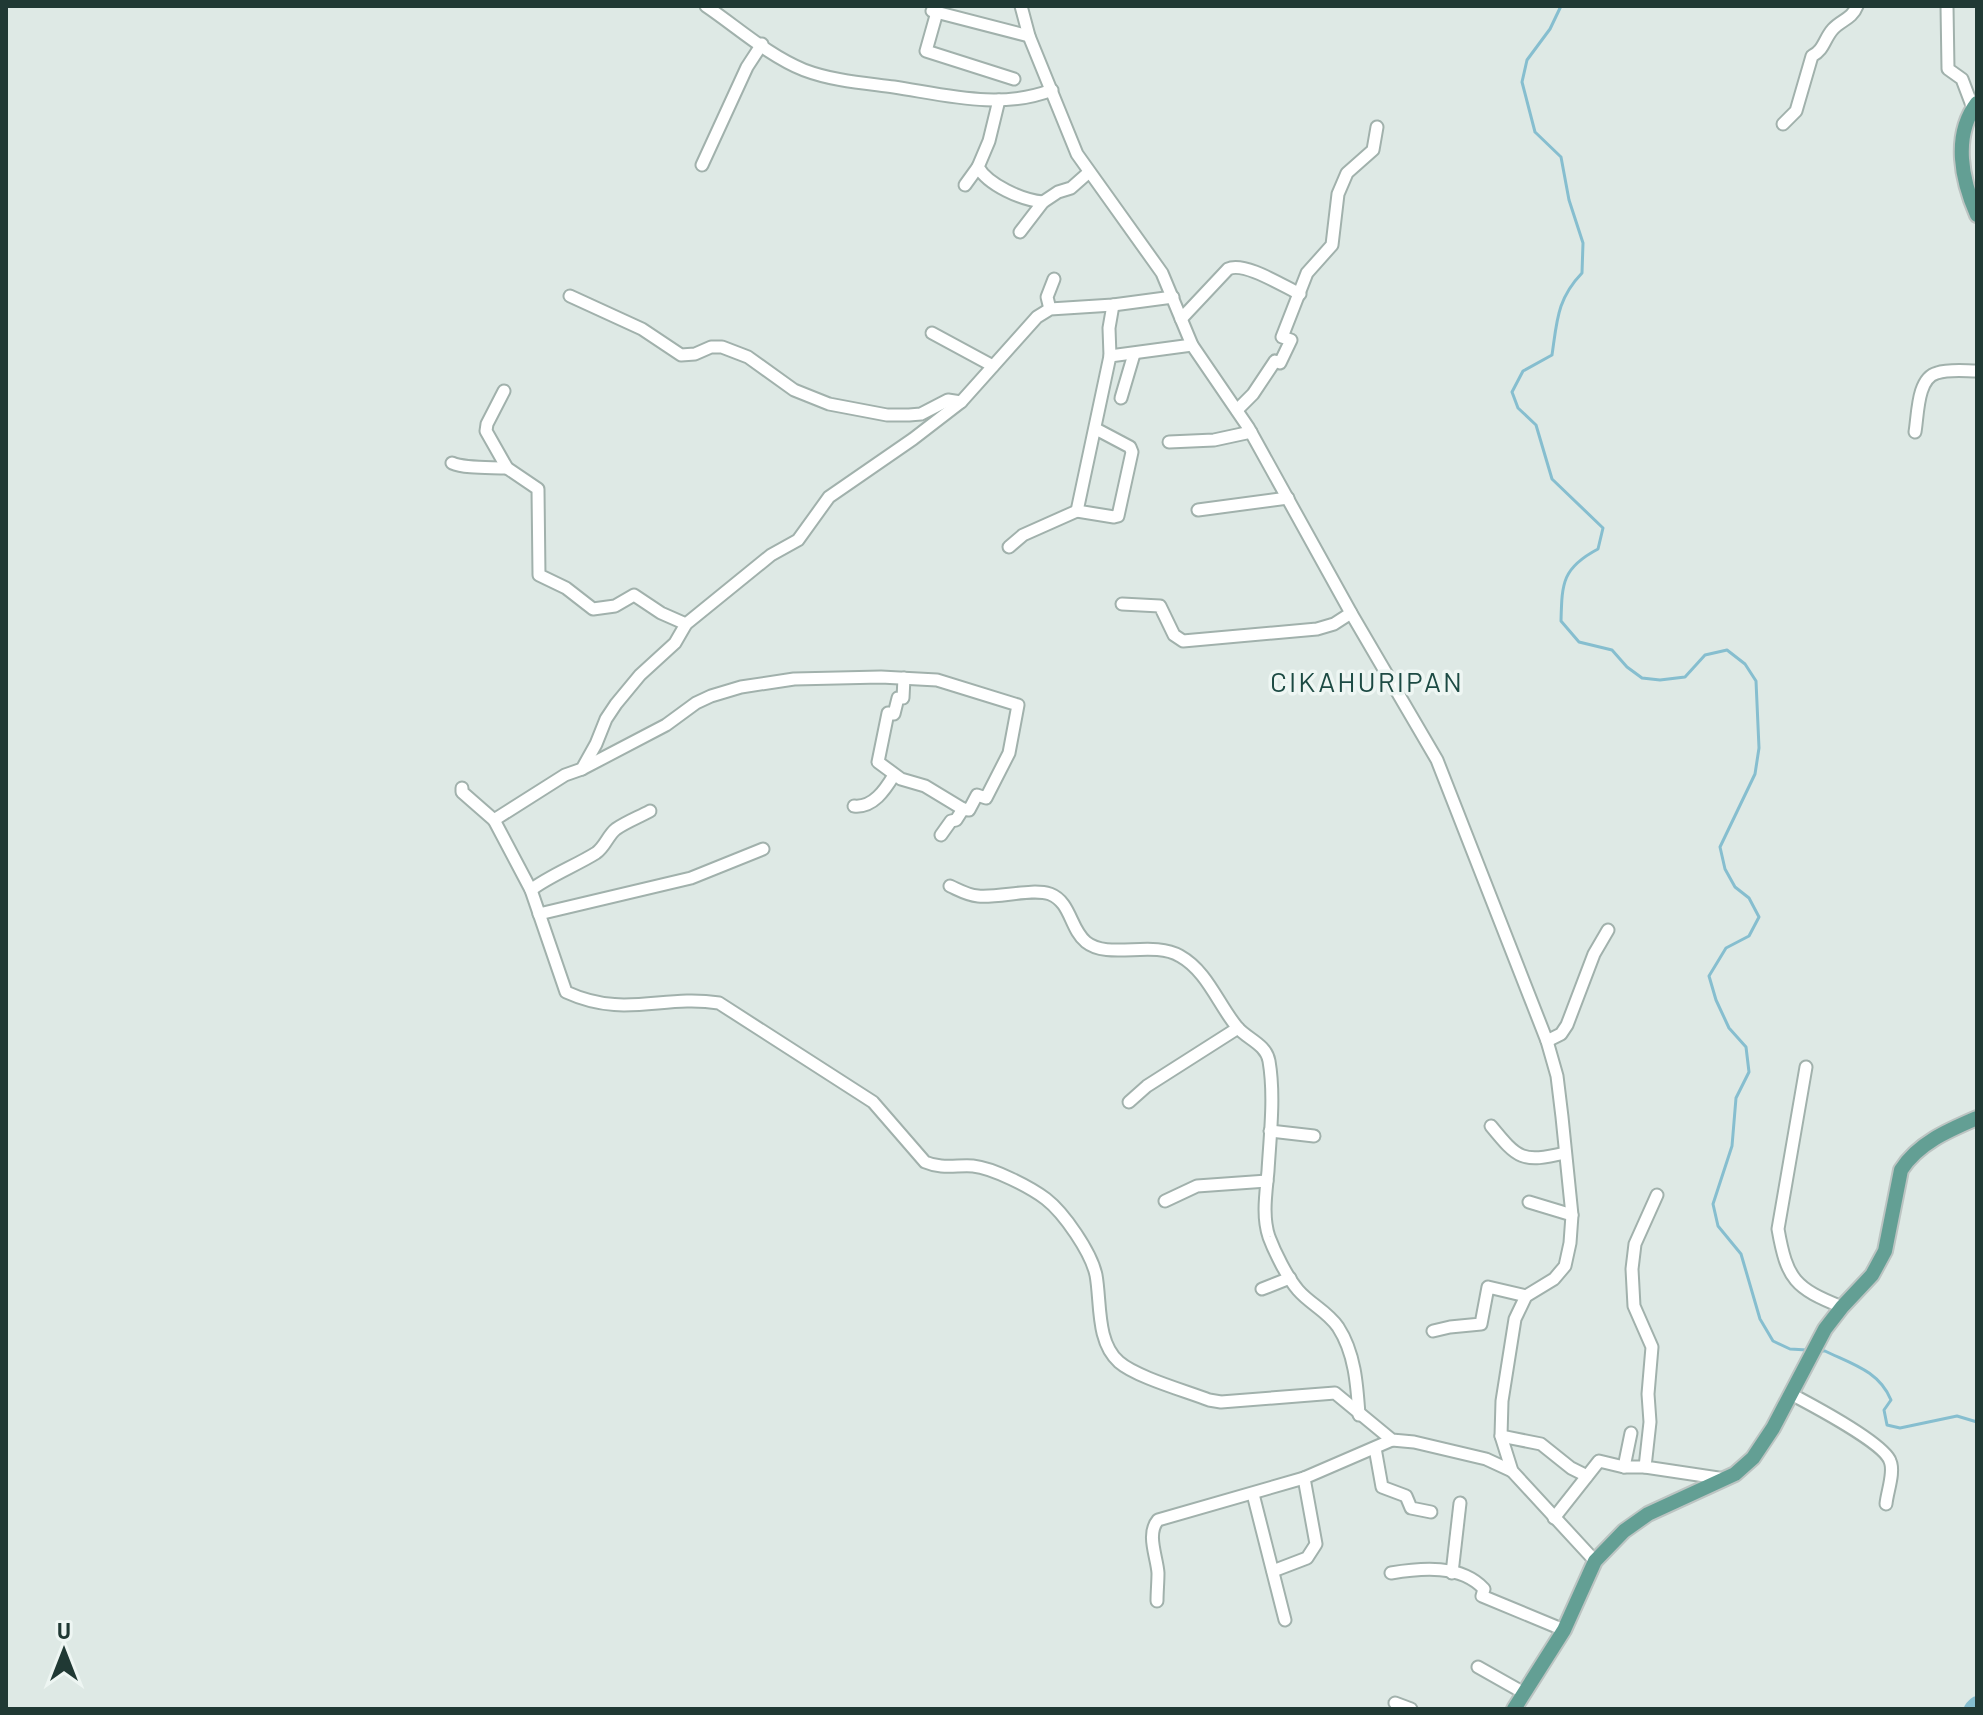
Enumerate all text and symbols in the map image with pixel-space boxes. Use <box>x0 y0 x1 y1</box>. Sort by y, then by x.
district label: CIKAHURIPAN <box>1270 664 1464 698</box>
north arrow <box>24 1611 104 1691</box>
text: U <box>57 1617 71 1643</box>

